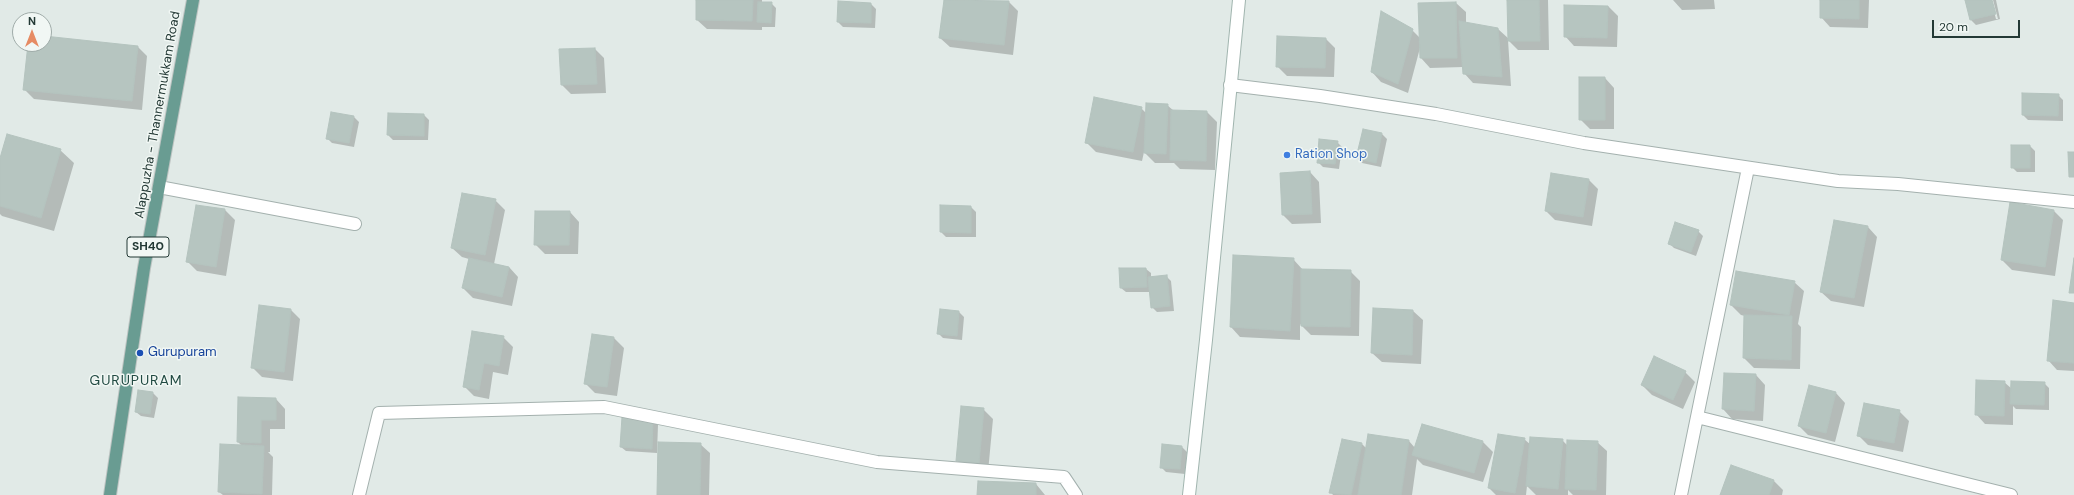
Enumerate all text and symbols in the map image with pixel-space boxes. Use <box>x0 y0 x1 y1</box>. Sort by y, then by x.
street label: Alappuzha - Thannermukkam Road <box>132 10 184 220</box>
north arrow <box>12 12 52 52</box>
scale bar <box>1934 12 2022 38</box>
text: N <box>28 14 36 28</box>
text: 20 m <box>1939 19 1968 35</box>
place label: Ration Shop <box>1295 147 1367 163</box>
marker: Ration Shop <box>1282 150 1292 160</box>
road number: SH40 <box>127 237 169 257</box>
place label: Gurupuram <box>148 345 217 361</box>
marker: Gurupuram <box>135 348 145 358</box>
district label: GURUPURAM <box>90 373 182 389</box>

